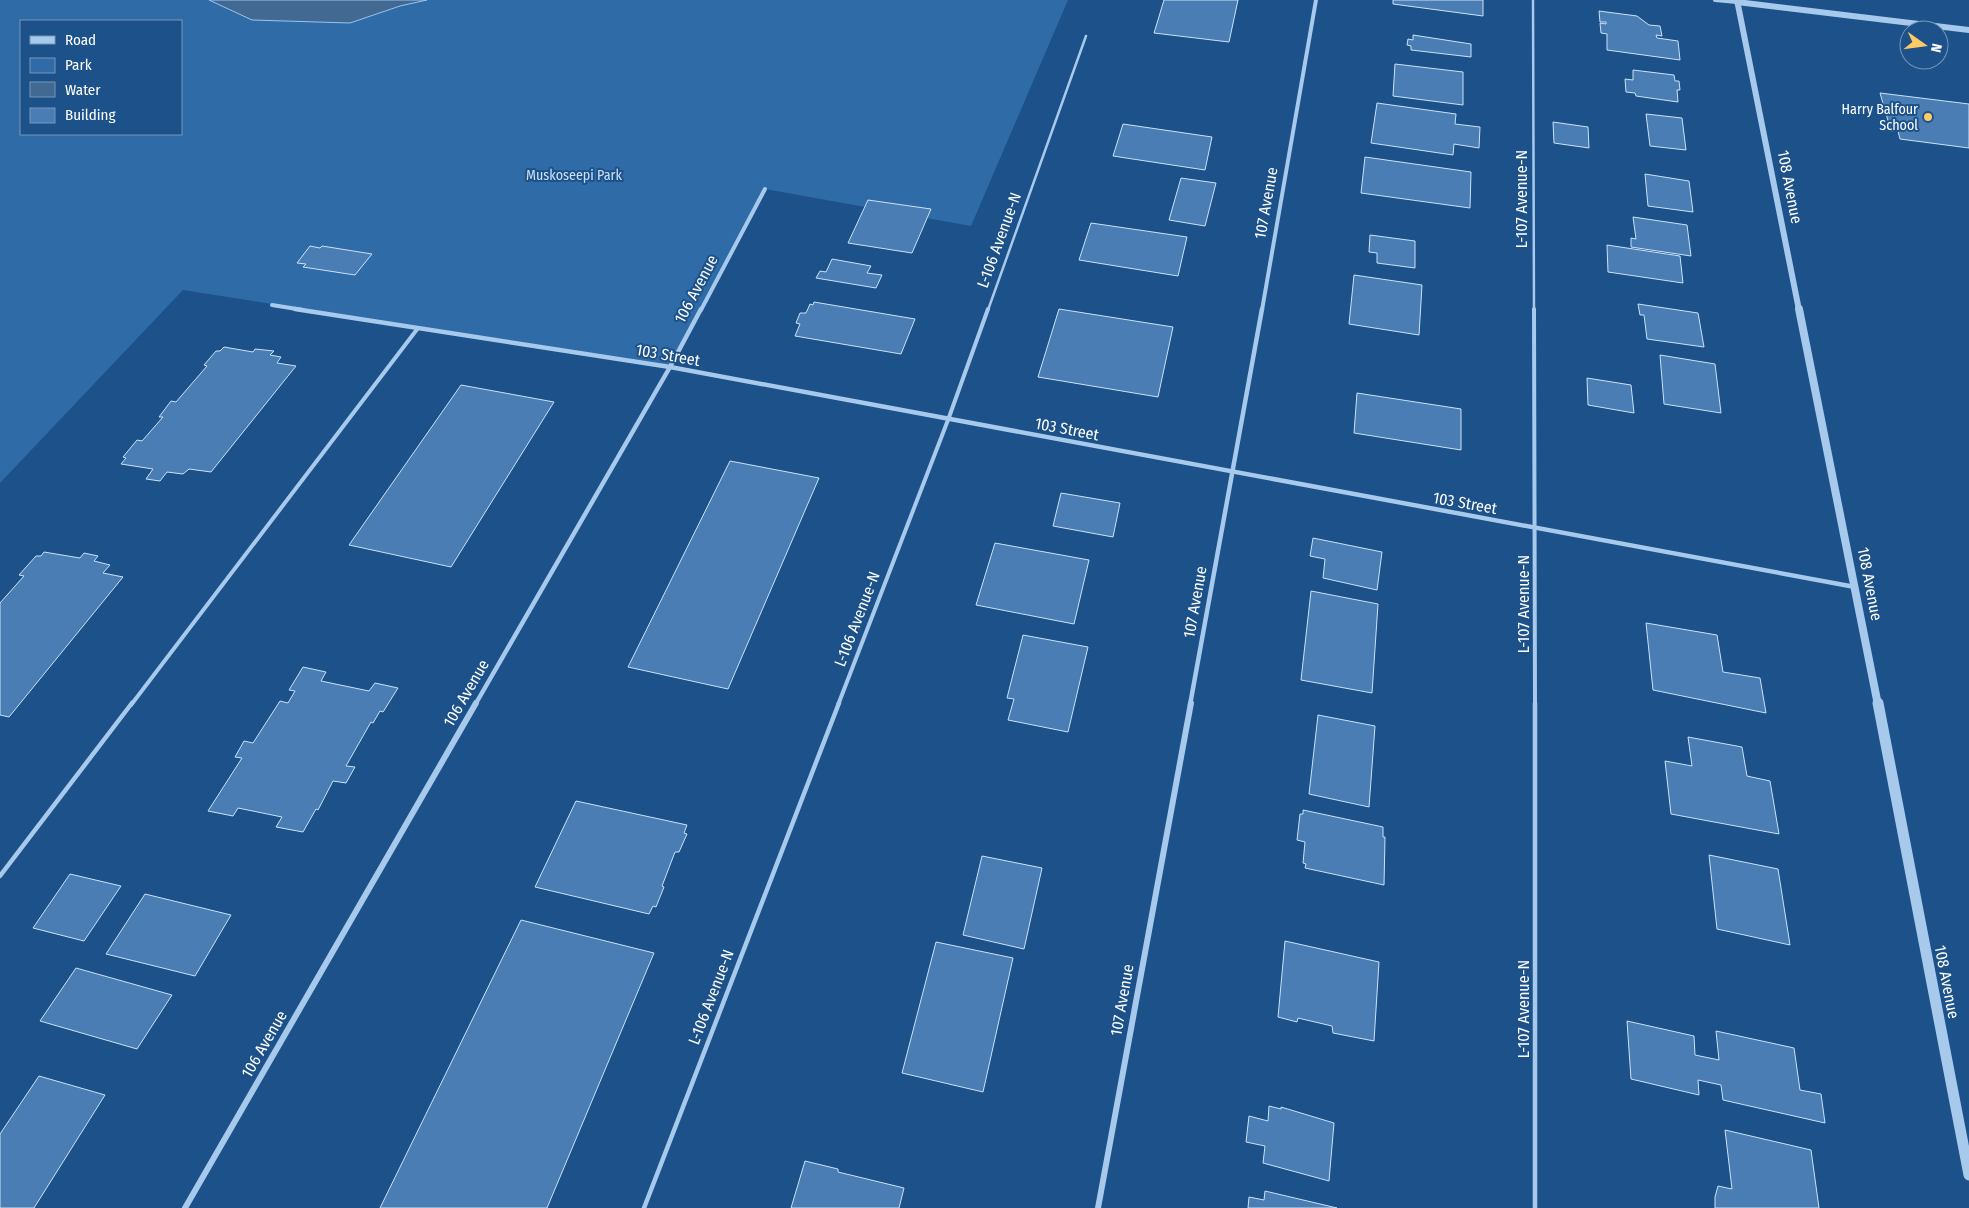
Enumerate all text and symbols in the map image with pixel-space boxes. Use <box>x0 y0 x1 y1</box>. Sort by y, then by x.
legend <box>20 20 182 135</box>
north arrow <box>1899 20 1949 70</box>
text: Road <box>65 31 96 49</box>
text: N <box>1927 42 1945 54</box>
text: Park <box>65 56 92 74</box>
text: Water <box>65 81 101 99</box>
place label: Harry Balfour School <box>1842 101 1918 134</box>
text: Building <box>65 106 116 124</box>
marker: Harry Balfour School <box>1922 111 1934 123</box>
street label: 108 Avenue <box>1774 149 1806 225</box>
street label: L-107 Avenue-N <box>1512 150 1531 248</box>
street label: 107 Avenue <box>1250 166 1282 240</box>
park label: Muskoseepi Park <box>526 167 622 184</box>
street label: L-106 Avenue-N <box>973 190 1025 290</box>
street label: 106 Avenue <box>670 252 722 326</box>
street label: 103 Street <box>634 340 702 370</box>
street label: 103 Street <box>1033 413 1101 445</box>
street label: 103 Street <box>1431 488 1499 518</box>
street label: 108 Avenue <box>1854 546 1886 622</box>
street label: L-107 Avenue-N <box>1514 555 1533 653</box>
street label: 107 Avenue <box>1179 565 1211 639</box>
street label: L-106 Avenue-N <box>830 569 884 669</box>
street label: 106 Avenue <box>439 656 493 730</box>
street label: 108 Avenue <box>1931 944 1963 1020</box>
street label: L-106 Avenue-N <box>684 947 738 1047</box>
street label: L-107 Avenue-N <box>1514 960 1533 1058</box>
street label: 107 Avenue <box>1106 963 1138 1037</box>
street label: 106 Avenue <box>237 1007 291 1081</box>

